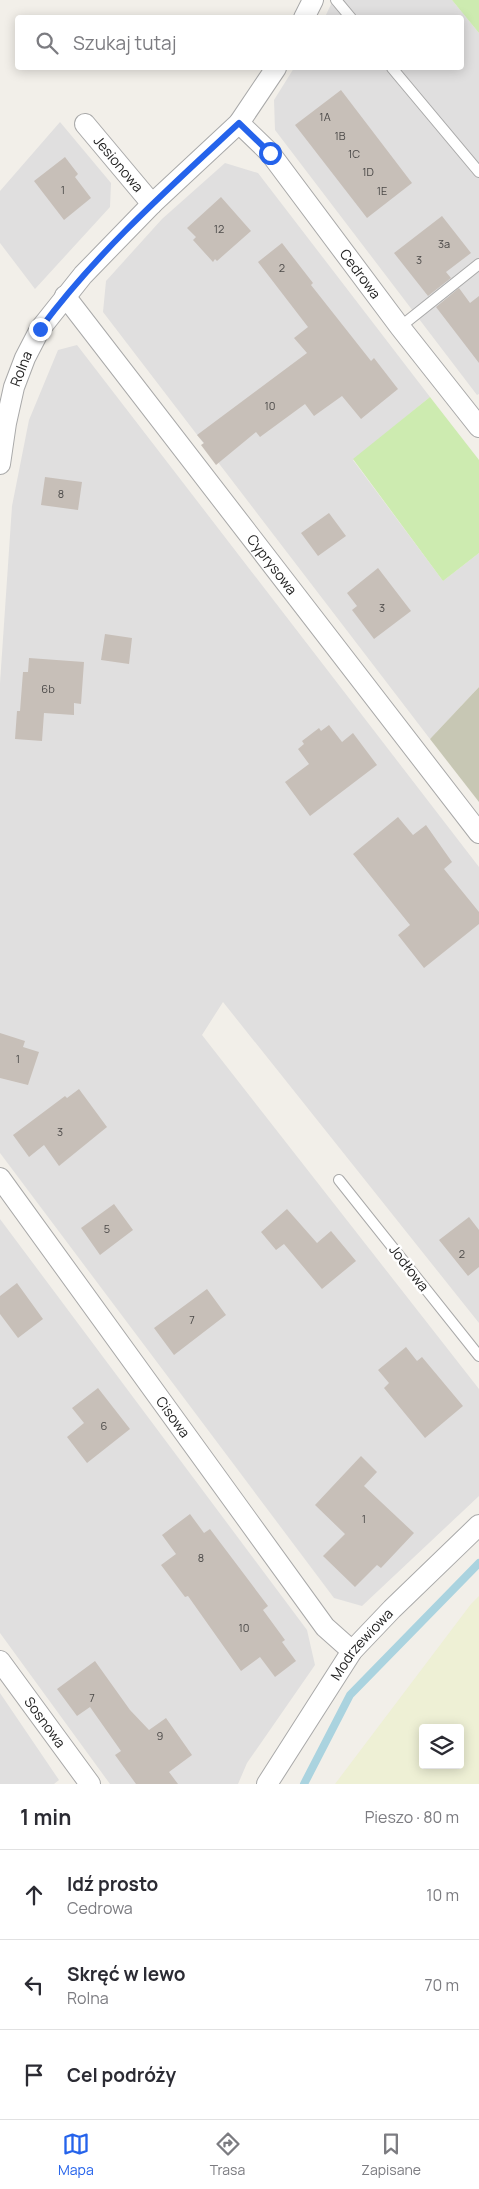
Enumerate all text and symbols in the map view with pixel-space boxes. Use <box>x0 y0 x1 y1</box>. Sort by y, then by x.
search box <box>15 15 464 70</box>
icon: search <box>33 29 61 57</box>
text: Szukaj tutaj <box>73 30 176 56</box>
house number: 1A <box>319 109 331 124</box>
house number: 1B <box>334 128 346 143</box>
street label: Jesionowa <box>90 131 148 196</box>
route start <box>259 142 282 165</box>
house number: 1C <box>348 146 360 161</box>
house number: 1D <box>362 164 374 179</box>
house number: 1 <box>61 182 65 197</box>
house number: 1E <box>377 183 387 198</box>
house number: 12 <box>214 221 224 236</box>
house number: 3a <box>438 236 450 251</box>
street label: Cedrowa <box>336 245 386 302</box>
house number: 3 <box>416 252 422 267</box>
house number: 2 <box>279 260 285 275</box>
route end <box>29 318 52 341</box>
street label: Rolna <box>5 347 36 389</box>
house number: 10 <box>264 398 276 413</box>
house number: 8 <box>58 486 64 501</box>
street label: Cyprysowa <box>243 530 302 598</box>
house number: 3 <box>379 600 385 615</box>
house number: 6b <box>41 681 55 696</box>
house number: 1 <box>16 1051 20 1066</box>
house number: 3 <box>57 1124 63 1139</box>
house number: 5 <box>104 1221 110 1236</box>
street label: Jodłowa <box>385 1241 434 1295</box>
house number: 2 <box>459 1246 465 1261</box>
house number: 7 <box>189 1312 195 1327</box>
street label: Cisowa <box>152 1392 195 1441</box>
house number: 6 <box>101 1418 108 1433</box>
house number: 1 <box>362 1511 366 1526</box>
house number: 8 <box>198 1550 204 1565</box>
street label: Modrzewiowa <box>326 1604 397 1684</box>
house number: 10 <box>238 1620 250 1635</box>
house number: 7 <box>89 1690 95 1705</box>
street label: Sosnowa <box>20 1693 70 1751</box>
map controls <box>419 1724 464 1769</box>
button: layers <box>419 1724 464 1769</box>
house number: 9 <box>157 1728 164 1743</box>
text: 1 min <box>20 1803 71 1831</box>
text: Pieszo · 80 m <box>365 1806 459 1828</box>
text: Idź prosto <box>67 1871 158 1897</box>
icon: ahead <box>20 1881 48 1909</box>
text: 10 m <box>426 1884 459 1906</box>
text: Cedrowa <box>67 1897 133 1919</box>
text: Skręć w lewo <box>67 1961 186 1987</box>
icon: left <box>20 1971 48 1999</box>
text: 70 m <box>424 1974 459 1996</box>
text: Rolna <box>67 1987 109 2009</box>
icon: arrive <box>20 2061 48 2089</box>
text: Cel podróży <box>67 2062 176 2088</box>
tab: Mapa <box>58 2130 94 2179</box>
tab: Trasa <box>210 2130 245 2179</box>
tab: Zapisane <box>361 2130 421 2179</box>

